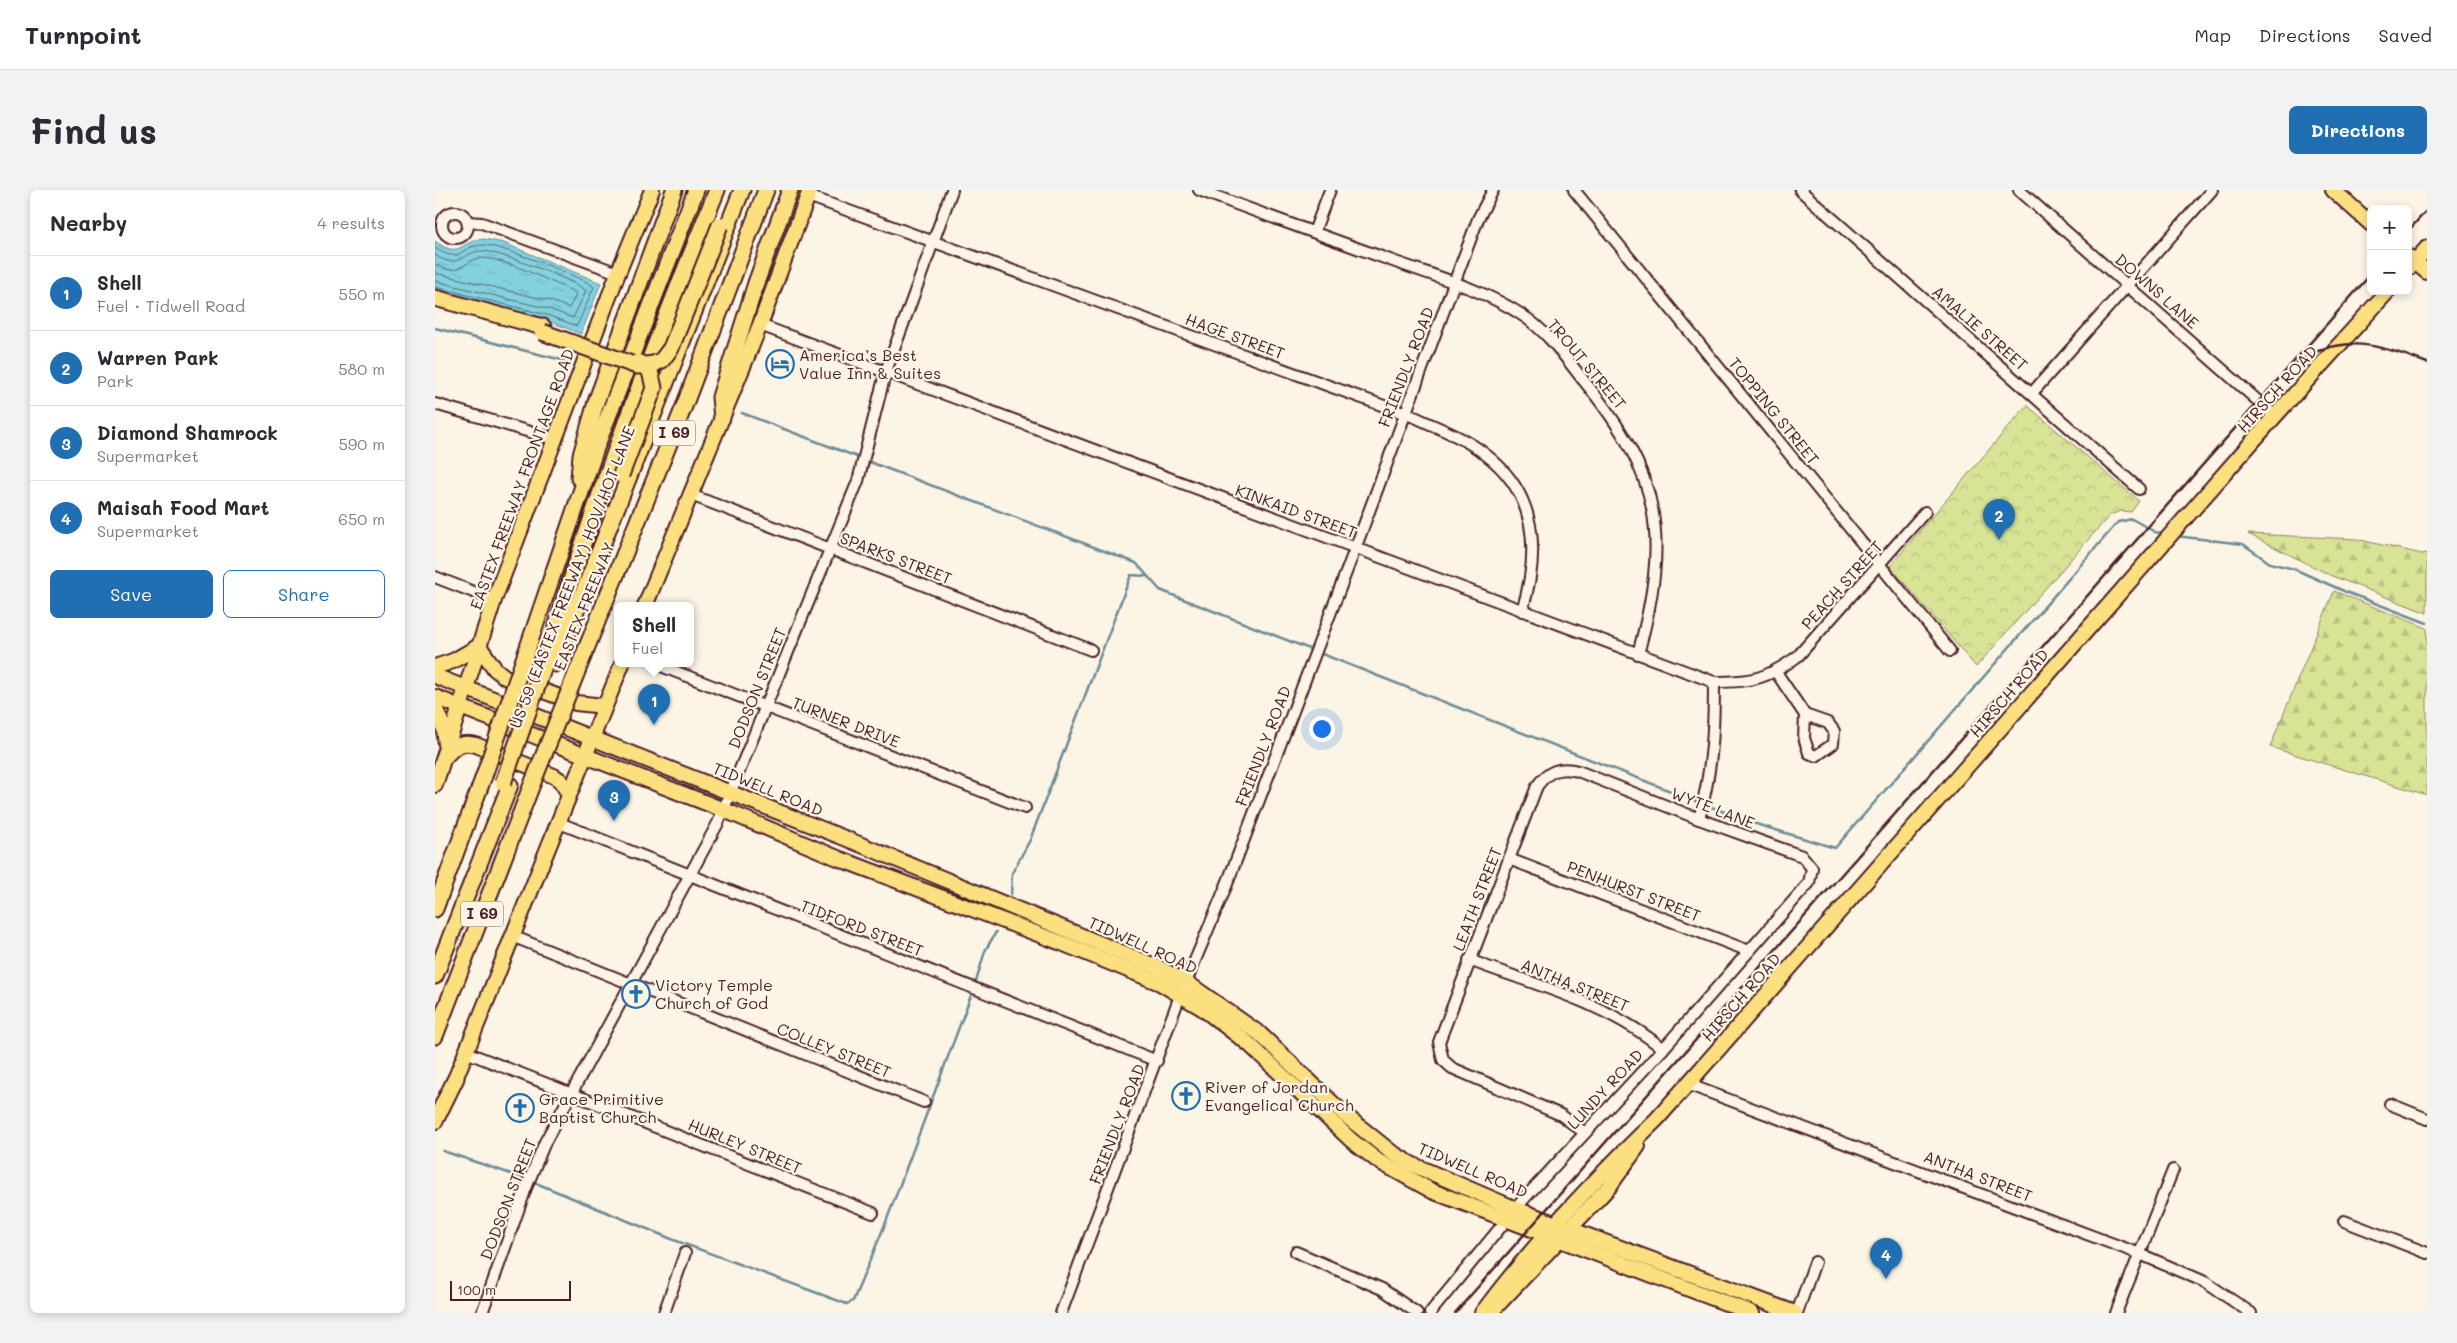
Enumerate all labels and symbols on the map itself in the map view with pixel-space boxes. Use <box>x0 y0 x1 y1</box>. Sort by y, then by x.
street label: DOWNS LANE <box>2111 249 2204 333</box>
street label: AMALIE STREET <box>1928 280 2033 375</box>
street label: FRIENDLY ROAD <box>1373 304 1438 430</box>
street label: HAGE STREET <box>1183 308 1288 363</box>
street label: TROUT STREET <box>1543 314 1631 413</box>
street label: HIRSCH ROAD <box>2232 341 2321 437</box>
place label: America’s Best Value Inn & Suites <box>799 344 941 383</box>
street label: EASTEX FREEWAY FRONTAGE ROAD <box>464 345 579 612</box>
hotel icon: America’s Best Value Inn & Suites <box>765 349 795 379</box>
street label: TOPPING STREET <box>1725 353 1824 469</box>
road number: I 69 <box>653 420 695 446</box>
street label: US 59 (EASTEX FREEWAY) HOV/HOT LANE <box>505 423 639 731</box>
street label: KINKAID STREET <box>1233 479 1360 542</box>
pin: 2 <box>1983 499 2015 540</box>
street label: SPARKS STREET <box>837 527 955 589</box>
street label: PEACH STREET <box>1796 536 1887 633</box>
street label: EASTEX FREEWAY <box>550 539 618 673</box>
street label: DODSON STREET <box>723 624 790 751</box>
street label: HIRSCH ROAD <box>1964 644 2053 741</box>
street label: FRIENDLY ROAD <box>1230 683 1295 809</box>
pin: 1 <box>638 684 670 725</box>
street label: TURNER DRIVE <box>789 691 903 752</box>
your location <box>1309 716 1335 742</box>
street label: TIDWELL ROAD <box>710 757 826 820</box>
pin: 3 <box>598 780 630 821</box>
street label: WYTE LANE <box>1668 782 1758 833</box>
street label: LEATH STREET <box>1447 844 1506 954</box>
street label: PENHURST STREET <box>1564 855 1704 926</box>
street label: TIDFORD STREET <box>798 894 927 961</box>
road number: I 69 <box>461 902 503 926</box>
street label: TIDWELL ROAD <box>1085 911 1201 978</box>
street label: HIRSCH ROAD <box>1696 948 1785 1045</box>
street label: ANTHA STREET <box>1518 953 1632 1016</box>
place label: Victory Temple Church of God <box>655 974 773 1013</box>
church icon: Victory Temple Church of God <box>621 979 651 1009</box>
street label: COLLEY STREET <box>774 1017 894 1082</box>
street label: LUNDY ROAD <box>1562 1044 1647 1133</box>
street label: FRIENDLY ROAD <box>1084 1061 1149 1187</box>
place label: River of Jordan Evangelical Church <box>1205 1076 1354 1115</box>
church icon: River of Jordan Evangelical Church <box>1171 1081 1201 1111</box>
place label: Grace Primitive Baptist Church <box>539 1088 664 1127</box>
church icon: Grace Primitive Baptist Church <box>505 1093 535 1123</box>
street label: HURLEY STREET <box>685 1113 805 1178</box>
street label: DODSON STREET <box>475 1135 540 1263</box>
street label: TIDWELL ROAD <box>1415 1137 1531 1202</box>
street label: ANTHA STREET <box>1921 1145 2036 1206</box>
pin: 4 <box>1870 1238 1902 1279</box>
scale bar <box>450 1278 571 1301</box>

